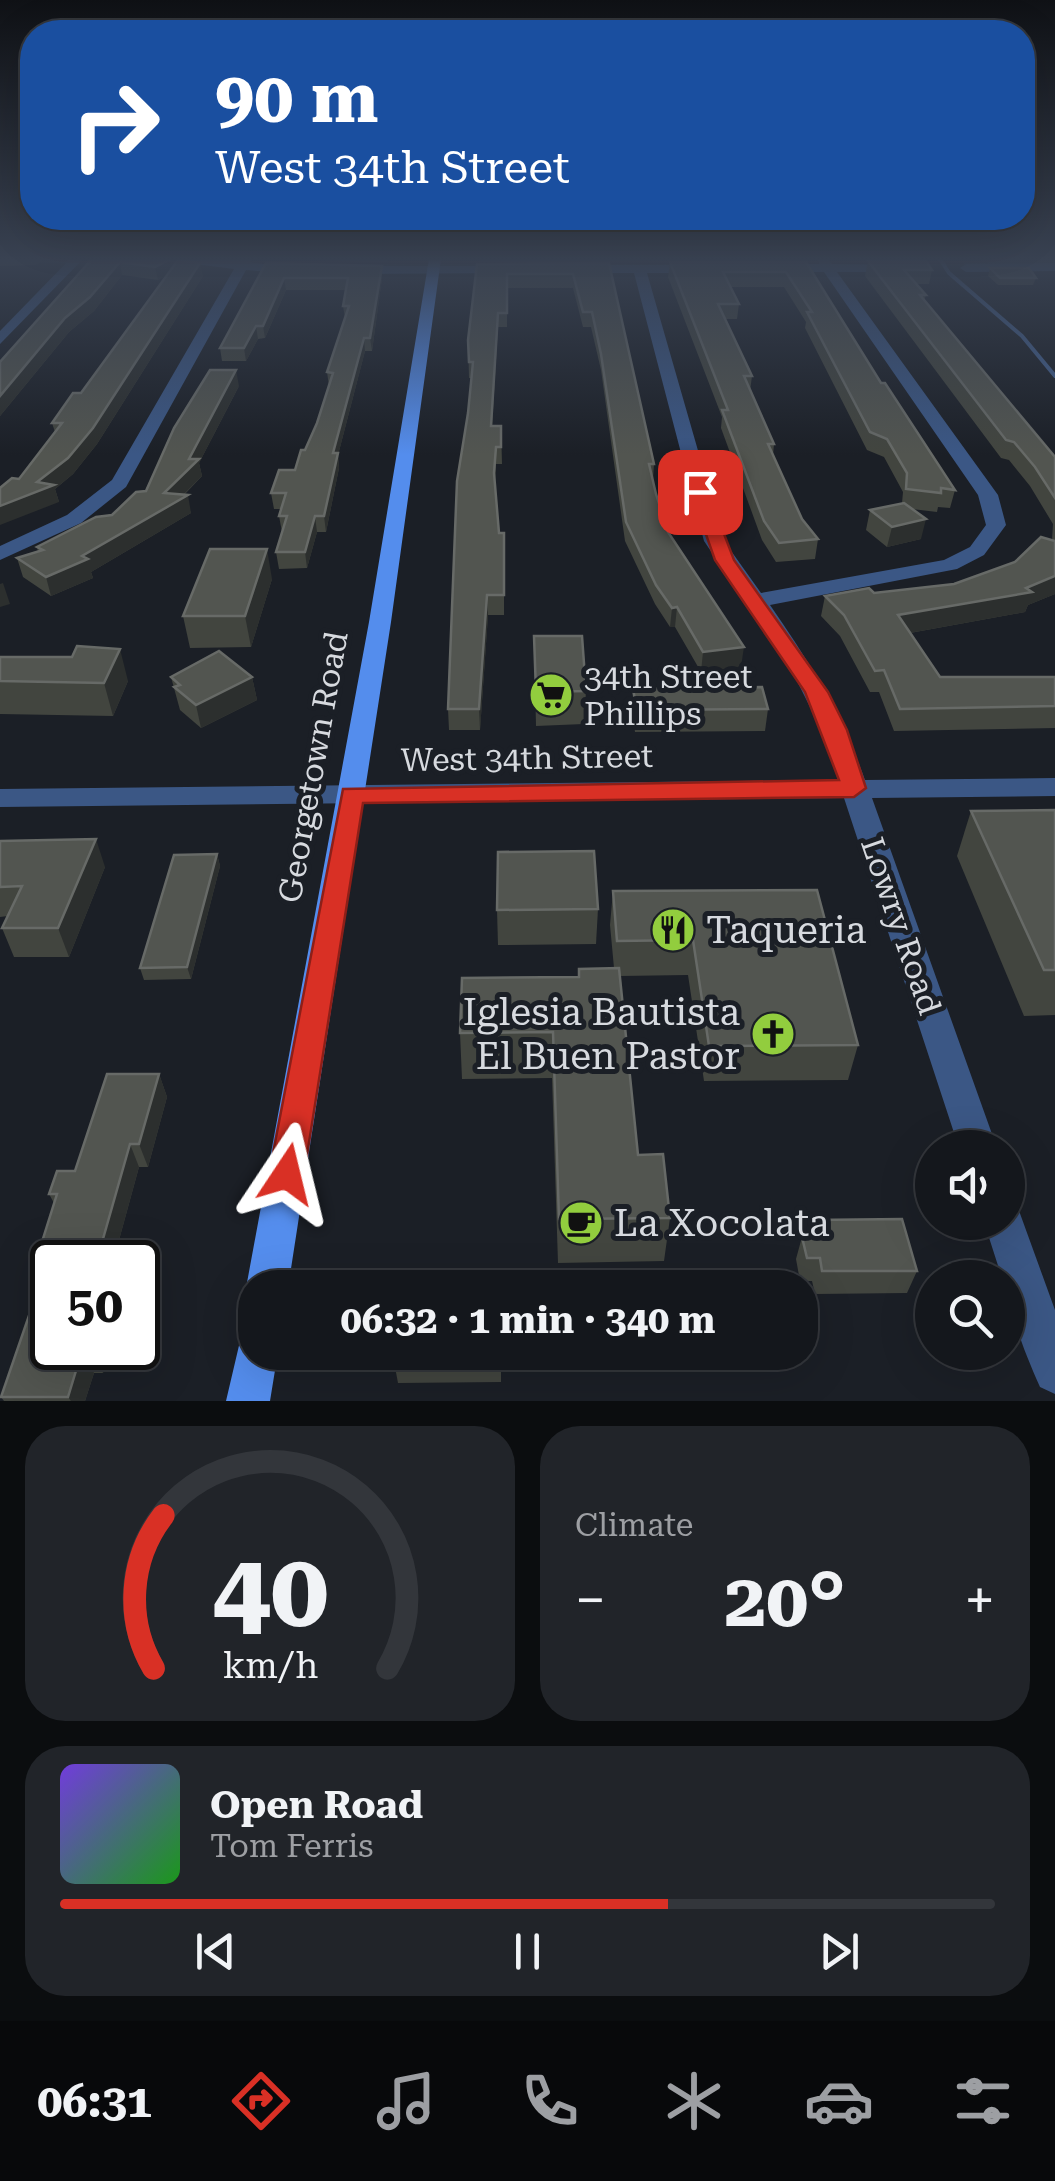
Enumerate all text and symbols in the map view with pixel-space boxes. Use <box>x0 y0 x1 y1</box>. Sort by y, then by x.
text: 90 m <box>215 57 379 139</box>
icon: right <box>50 60 180 190</box>
text: West 34th Street <box>215 141 570 194</box>
pin <box>658 450 743 535</box>
icon: arrive <box>673 465 728 520</box>
street label: Georgetown Road <box>270 628 356 906</box>
place label: 34th Street Phillips <box>584 658 752 733</box>
supermarket icon: 34th Street Phillips <box>528 672 574 718</box>
street label: West 34th Street <box>401 737 654 779</box>
street label: Lowry Road <box>853 832 949 1020</box>
restaurant icon: Taqueria <box>650 907 696 953</box>
place label: Taqueria <box>706 908 867 952</box>
place label: Iglesia Bautista El Buen Pastor <box>463 990 740 1078</box>
church icon: Iglesia Bautista El Buen Pastor <box>750 1011 796 1057</box>
position arrow <box>235 1122 339 1226</box>
map controls <box>915 1130 1025 1370</box>
button: sound <box>915 1130 1025 1240</box>
cafe icon: La Xocolata <box>558 1200 604 1246</box>
place label: La Xocolata <box>614 1201 830 1245</box>
speed limit sign: 50 <box>30 1240 160 1370</box>
button: search <box>915 1260 1025 1370</box>
text: 06:32 · 1 min · 340 m <box>341 1298 715 1342</box>
text: Climate <box>575 1506 693 1544</box>
text: 40 <box>212 1530 328 1651</box>
text: 20° <box>724 1556 846 1644</box>
text: − <box>575 1568 606 1632</box>
text: + <box>964 1568 995 1632</box>
text: km/h <box>222 1645 318 1687</box>
text: Open Road <box>210 1783 423 1827</box>
text: Tom Ferris <box>210 1827 373 1865</box>
icon: previous <box>188 1924 243 1979</box>
icon: pause <box>500 1924 555 1979</box>
icon: next <box>812 1924 867 1979</box>
icon: directions <box>226 2066 296 2136</box>
icon: music <box>371 2066 441 2136</box>
icon: phone <box>515 2066 585 2136</box>
icon: climate <box>659 2066 729 2136</box>
icon: car <box>804 2066 874 2136</box>
icon: filters <box>948 2066 1018 2136</box>
text: 06:31 <box>37 2075 152 2128</box>

